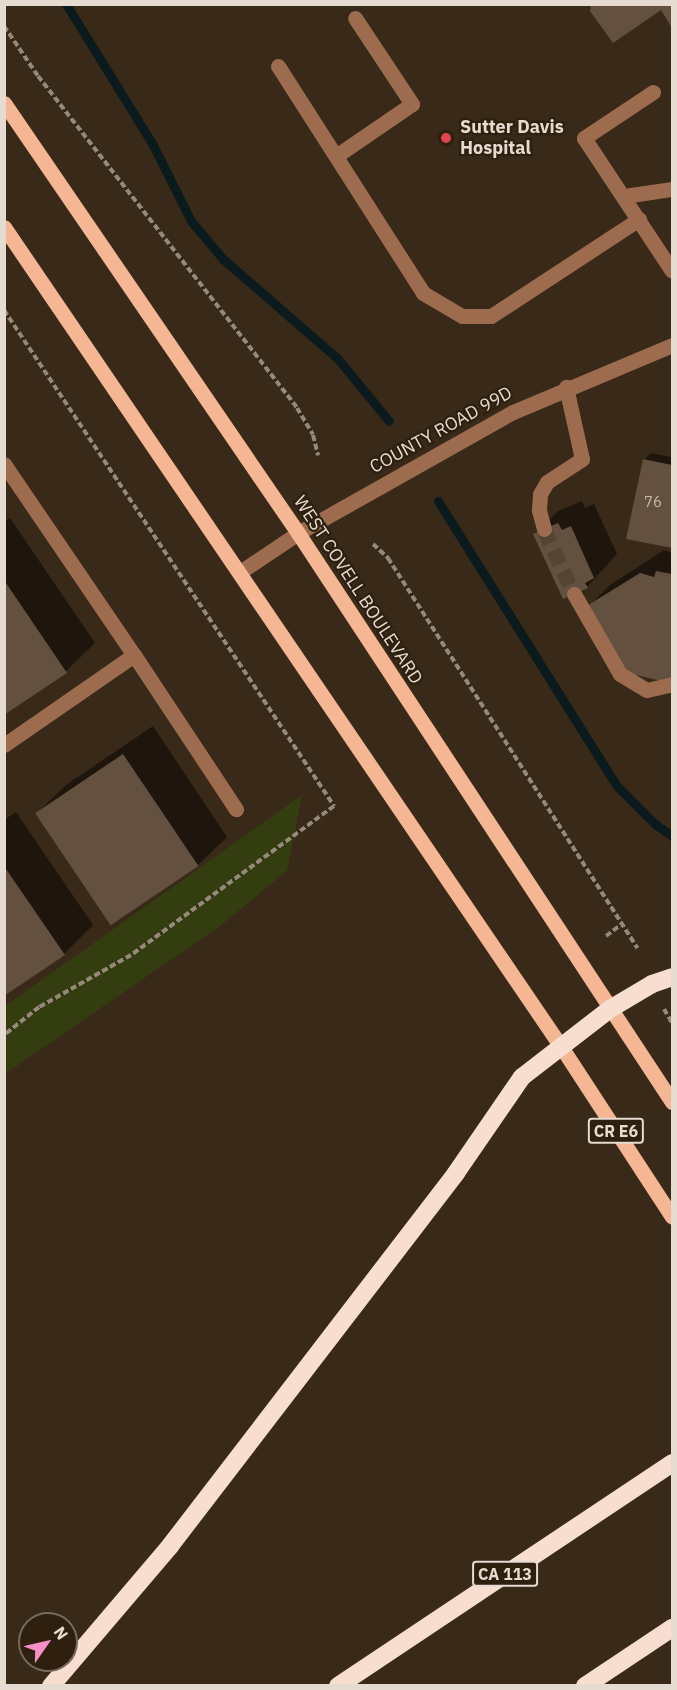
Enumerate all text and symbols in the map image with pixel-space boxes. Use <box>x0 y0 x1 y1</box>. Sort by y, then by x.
place label: Sutter Davis Hospital <box>460 117 564 160</box>
marker: Sutter Davis Hospital <box>437 129 455 147</box>
street label: COUNTY ROAD 99D <box>366 382 516 478</box>
street label: WEST COVELL BOULEVARD <box>289 492 427 688</box>
house number: 76 <box>644 493 662 511</box>
road number: CR E6 <box>588 1118 644 1144</box>
road number: CA 113 <box>472 1561 538 1587</box>
north arrow <box>18 1612 78 1672</box>
text: N <box>50 1623 73 1643</box>

